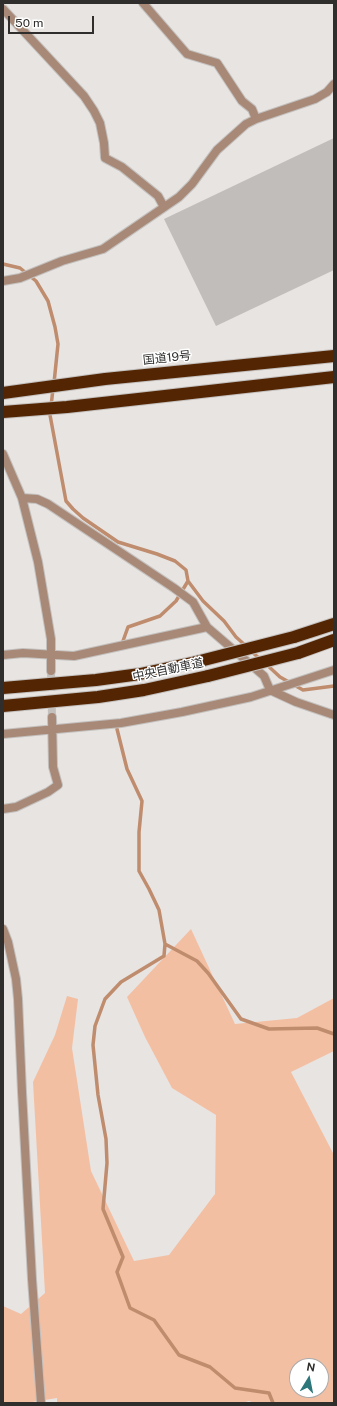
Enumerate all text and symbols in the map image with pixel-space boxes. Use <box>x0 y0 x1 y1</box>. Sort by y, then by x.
scale bar <box>10 8 96 34</box>
text: 50 m <box>15 16 43 30</box>
street label: 国道19号 <box>142 348 192 368</box>
street label: 中央自動車道 <box>131 655 205 685</box>
north arrow <box>289 1358 329 1398</box>
text: N <box>306 1361 316 1374</box>

